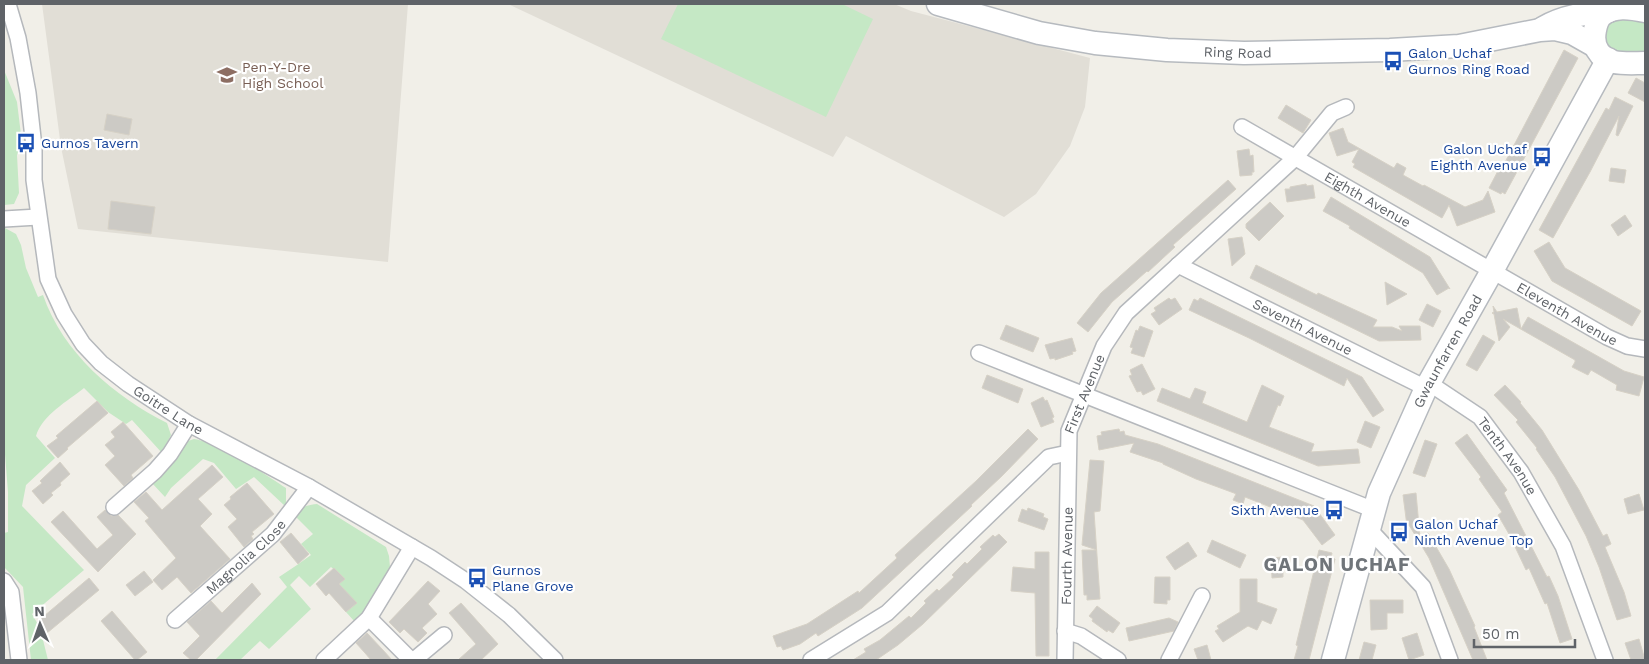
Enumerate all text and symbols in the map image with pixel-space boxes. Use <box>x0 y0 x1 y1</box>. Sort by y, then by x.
street label: Ring Road <box>1203 43 1272 61</box>
place label: Galon Uchaf Gurnos Ring Road <box>1408 45 1530 77</box>
bus stop icon: Galon Uchaf Gurnos Ring Road <box>1382 50 1404 72</box>
place label: Pen-Y-Dre High School <box>242 59 324 91</box>
school or university icon: Pen-Y-Dre High School <box>216 64 238 86</box>
bus stop icon: Gurnos Tavern <box>15 132 37 154</box>
place label: Gurnos Tavern <box>41 135 139 151</box>
place label: Galon Uchaf Eighth Avenue <box>1430 141 1527 173</box>
bus stop icon: Galon Uchaf Eighth Avenue <box>1531 146 1553 168</box>
street label: Eighth Avenue <box>1322 168 1414 230</box>
street label: Eleventh Avenue <box>1514 279 1620 349</box>
street label: Gwaunfarren Road <box>1410 292 1485 410</box>
street label: Seventh Avenue <box>1250 295 1355 358</box>
street label: First Avenue <box>1061 352 1108 436</box>
street label: Goitre Lane <box>130 382 206 438</box>
street label: Tenth Avenue <box>1475 414 1540 498</box>
bus stop icon: Sixth Avenue <box>1323 499 1345 521</box>
place label: Sixth Avenue <box>1231 502 1319 518</box>
street label: Fourth Avenue <box>1058 507 1076 605</box>
place label: Galon Uchaf Ninth Avenue Top <box>1414 516 1533 548</box>
street label: Magnolia Close <box>203 517 289 597</box>
bus stop icon: Galon Uchaf Ninth Avenue Top <box>1388 521 1410 543</box>
district label: GALON UCHAF <box>1263 553 1411 576</box>
place label: Gurnos Plane Grove <box>492 562 574 594</box>
bus stop icon: Gurnos Plane Grove <box>466 567 488 589</box>
north arrow <box>15 599 65 649</box>
text: N <box>34 603 45 619</box>
scale bar <box>1474 616 1575 648</box>
text: 50 m <box>1482 625 1519 643</box>

